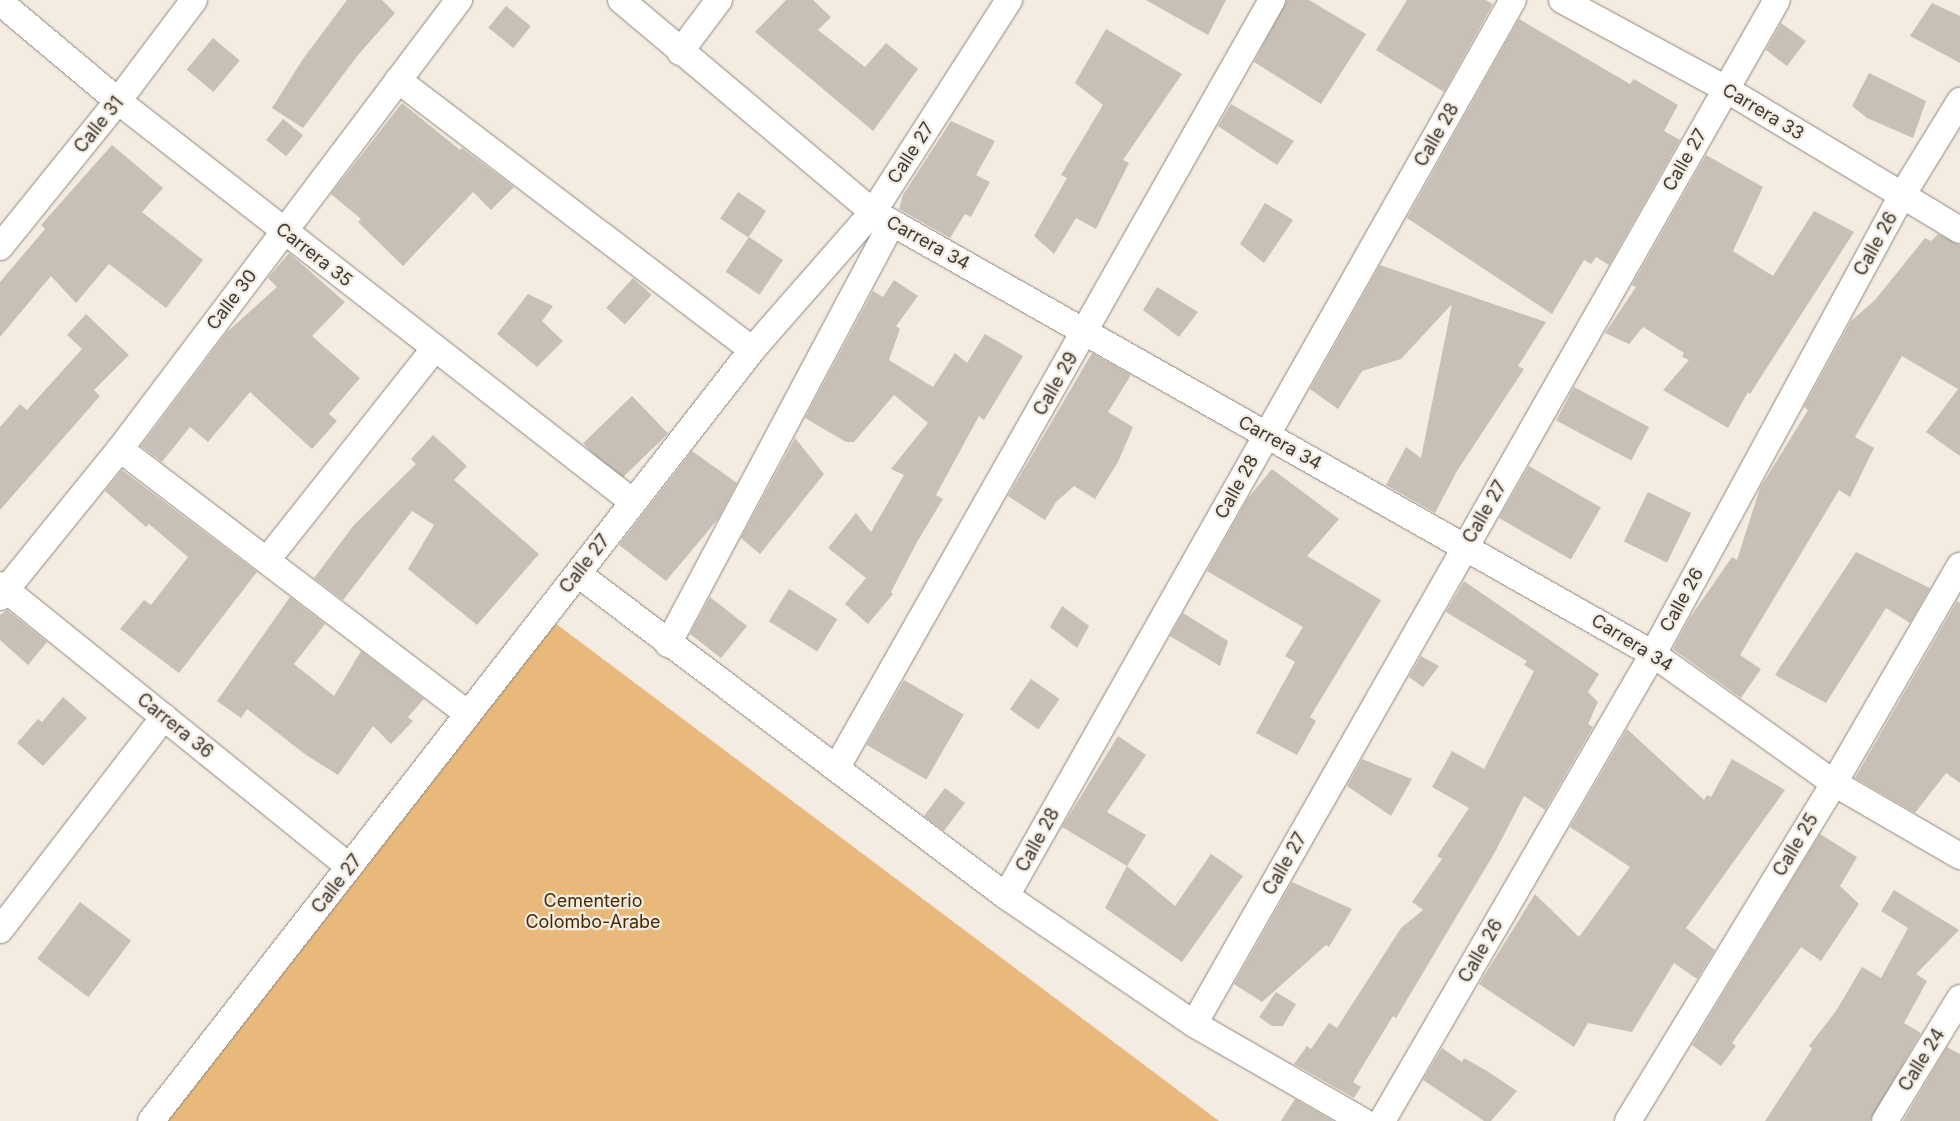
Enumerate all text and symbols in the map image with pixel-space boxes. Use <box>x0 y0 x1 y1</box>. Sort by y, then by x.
street label: Carrera 33 <box>1718 79 1808 145</box>
street label: Calle 31 <box>70 93 128 157</box>
street label: Calle 28 <box>1410 99 1464 171</box>
street label: Calle 27 <box>883 118 939 188</box>
street label: Calle 27 <box>1658 125 1712 195</box>
street label: Calle 26 <box>1850 208 1902 280</box>
street label: Carrera 34 <box>883 211 973 275</box>
street label: Carrera 35 <box>271 218 357 292</box>
street label: Calle 30 <box>202 266 262 334</box>
street label: Calle 29 <box>1029 348 1083 420</box>
street label: Carrera 34 <box>1235 411 1325 475</box>
street label: Calle 28 <box>1211 451 1263 523</box>
street label: Calle 27 <box>1458 477 1512 547</box>
street label: Calle 27 <box>555 530 615 598</box>
street label: Calle 26 <box>1656 564 1708 636</box>
street label: Carrera 34 <box>1587 609 1677 677</box>
street label: Carrera 36 <box>133 689 217 763</box>
street label: Calle 28 <box>1012 804 1064 876</box>
street label: Calle 25 <box>1769 810 1823 880</box>
street label: Calle 27 <box>1258 829 1312 899</box>
street label: Calle 27 <box>307 850 367 918</box>
park label: Cementerio Colombo-Arabe <box>525 891 661 934</box>
street label: Calle 26 <box>1454 915 1508 987</box>
street label: Calle 24 <box>1894 1025 1950 1095</box>

